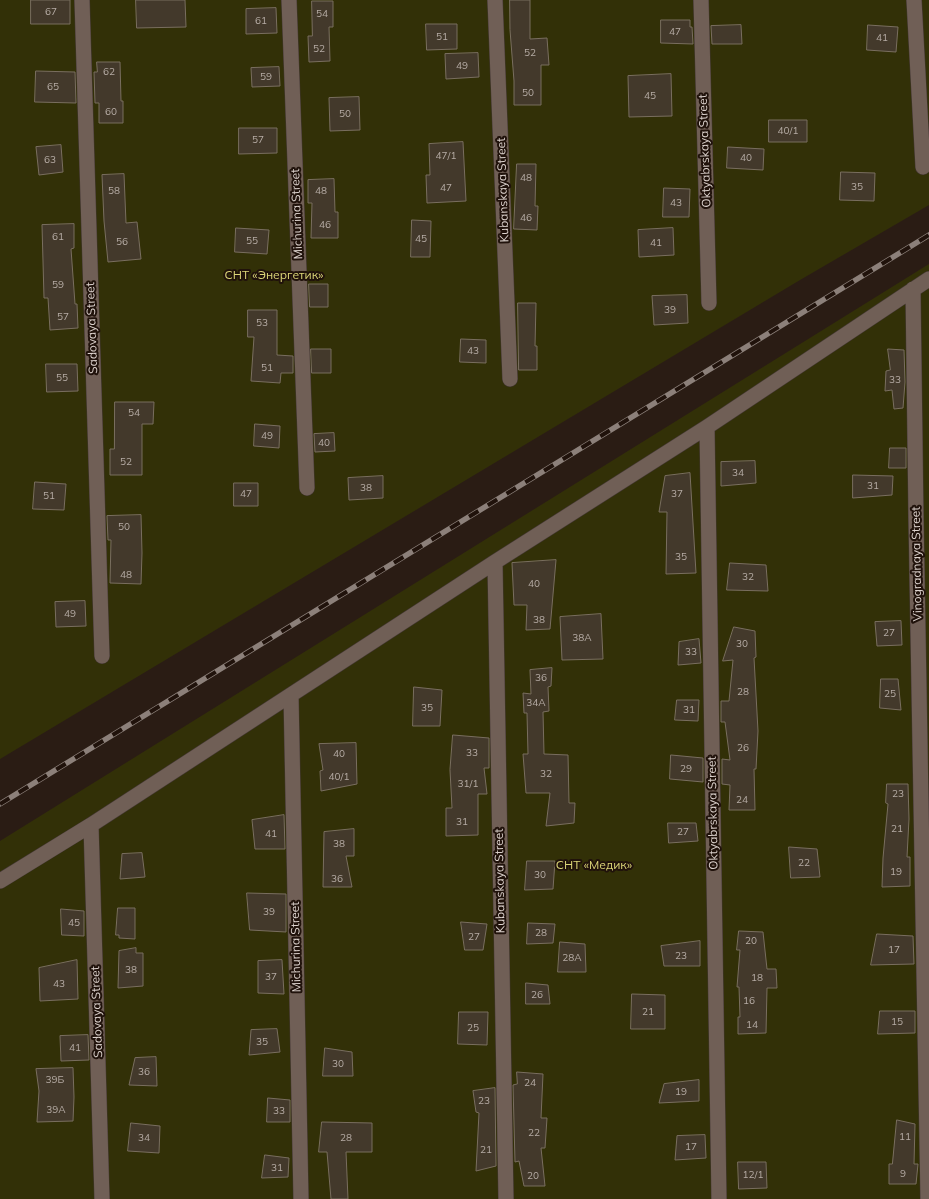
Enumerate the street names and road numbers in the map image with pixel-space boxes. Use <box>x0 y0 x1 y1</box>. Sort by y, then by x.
street label: Oktyabrskaya Street <box>696 94 714 208</box>
street label: Kubanskaya Street <box>494 137 512 243</box>
street label: Michurina Street <box>288 168 306 260</box>
street label: Sadovaya Street <box>83 282 101 374</box>
street label: Vinogradnaya Street <box>909 506 925 622</box>
street label: Oktyabrskaya Street <box>705 756 721 870</box>
street label: Kubanskaya Street <box>492 828 508 934</box>
street label: Michurina Street <box>288 901 304 993</box>
street label: Sadovaya Street <box>88 966 106 1058</box>

